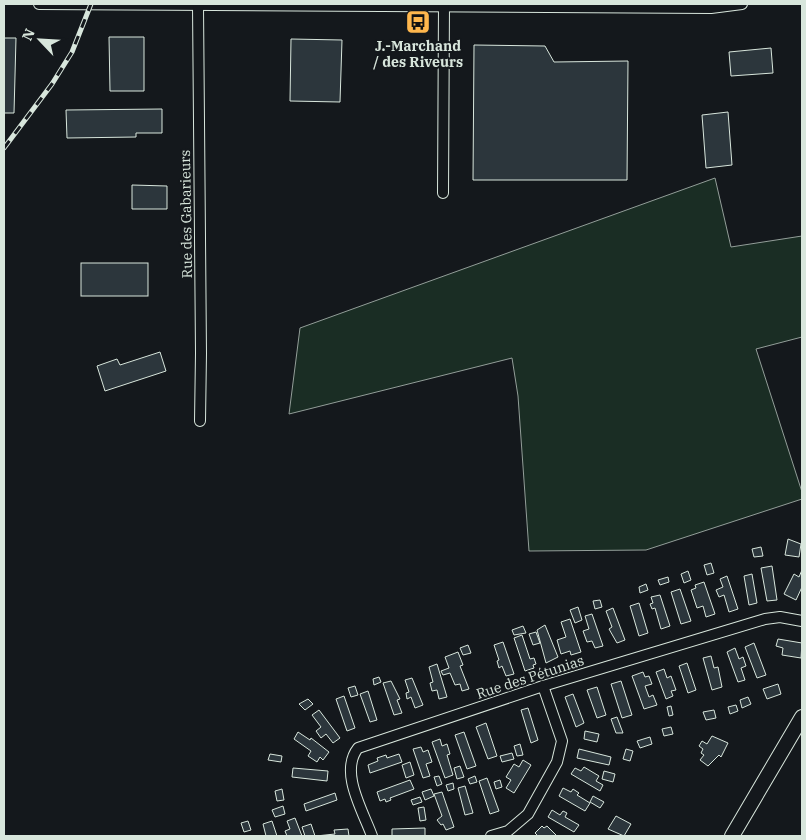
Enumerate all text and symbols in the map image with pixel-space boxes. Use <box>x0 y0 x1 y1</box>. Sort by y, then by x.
bus stop icon: J.-Marchand / des Riveurs <box>405 9 431 35</box>
north arrow <box>15 15 65 65</box>
text: N <box>18 26 39 43</box>
place label: J.-Marchand / des Riveurs <box>373 37 463 71</box>
street label: Rue des Gabarieurs <box>176 149 196 278</box>
street label: Rue des Pétunias <box>474 651 586 703</box>

